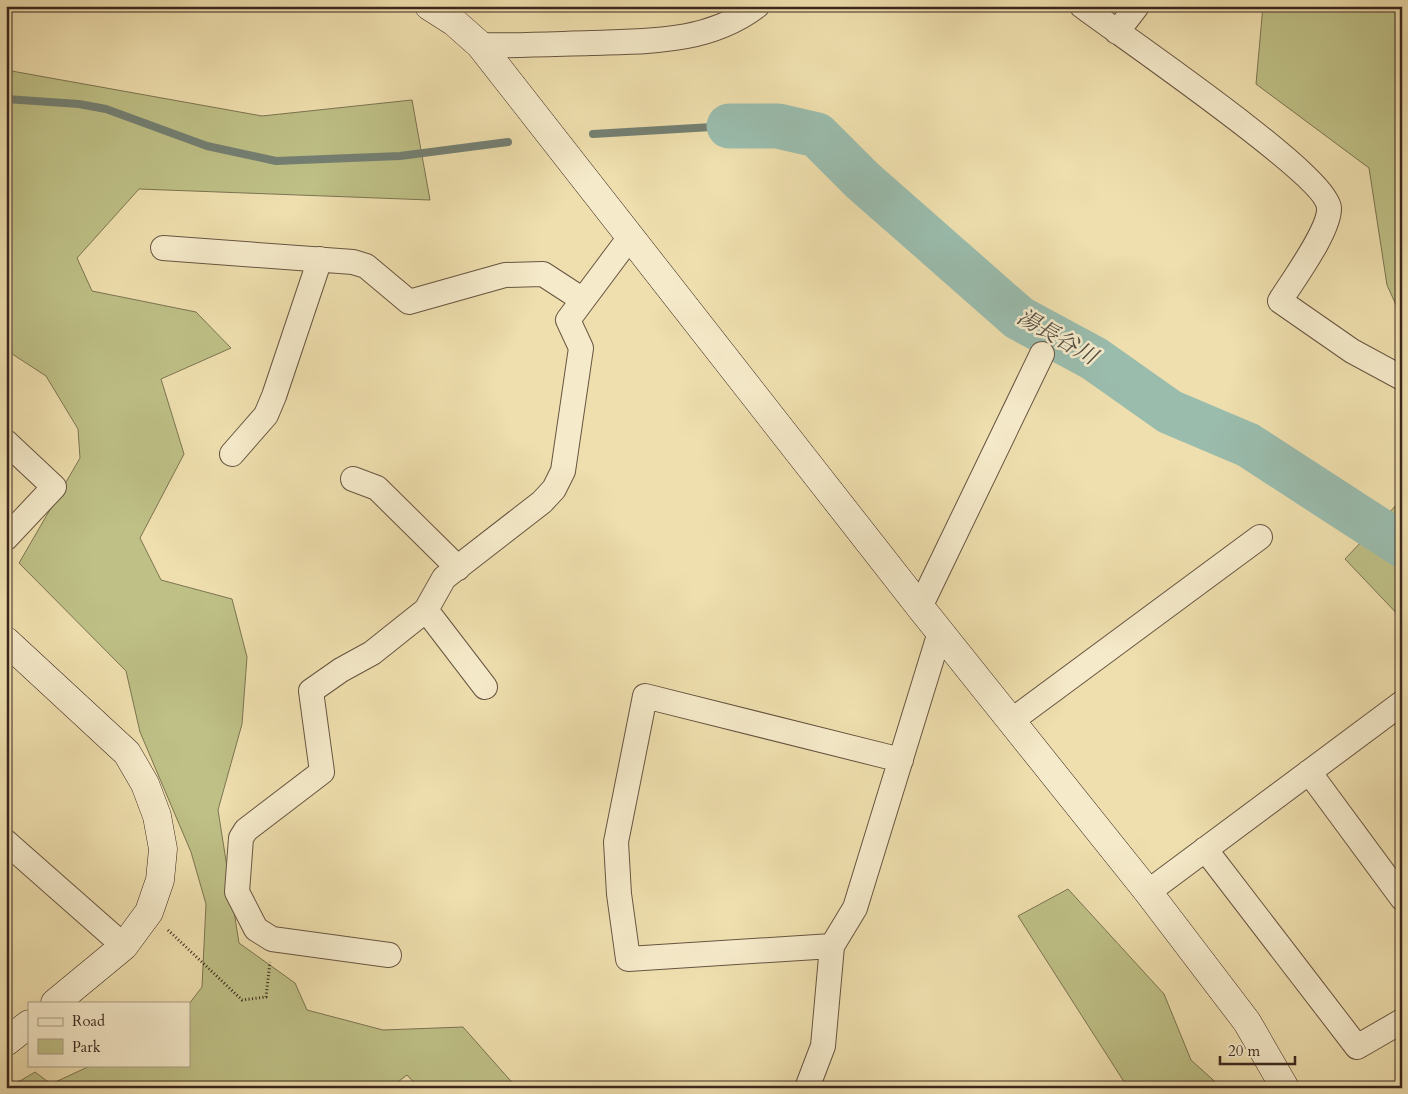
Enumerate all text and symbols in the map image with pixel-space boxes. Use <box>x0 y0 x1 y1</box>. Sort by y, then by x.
water label: 湯長谷川 <box>1011 302 1104 373</box>
legend <box>28 1002 190 1066</box>
text: Road <box>72 1011 105 1031</box>
scale bar <box>1220 1034 1296 1066</box>
text: Park <box>72 1037 101 1057</box>
text: 20 m <box>1228 1041 1260 1061</box>

